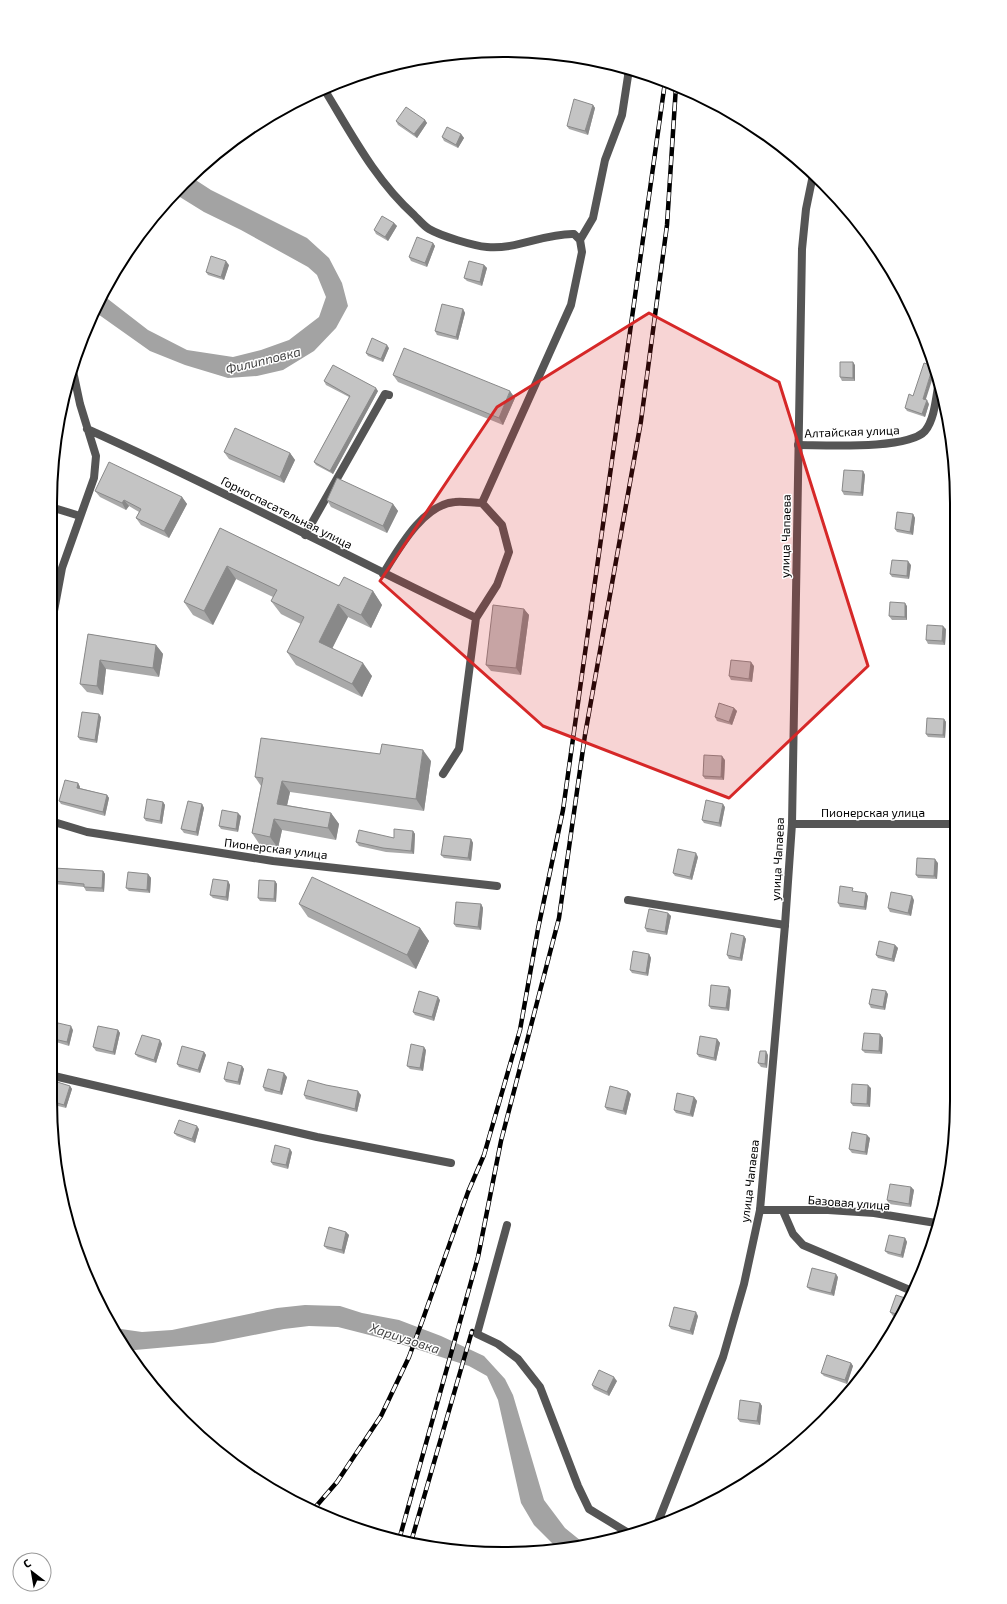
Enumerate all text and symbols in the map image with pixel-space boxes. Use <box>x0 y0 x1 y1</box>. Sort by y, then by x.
water label: Филипповка <box>224 343 302 377</box>
street label: Алтайская улица <box>804 422 900 441</box>
street label: Горноспасательная улица <box>219 473 355 552</box>
street label: улица Чапаева <box>777 494 794 578</box>
street label: Пионерская улица <box>821 805 925 820</box>
street label: улица Чапаева <box>768 817 787 901</box>
street label: Пионерская улица <box>223 835 328 862</box>
street label: улица Чапаева <box>737 1139 762 1223</box>
street label: Базовая улица <box>807 1192 891 1213</box>
water label: Хариузовка <box>367 1319 442 1357</box>
north arrow <box>12 1552 52 1592</box>
text: С <box>20 1555 33 1570</box>

